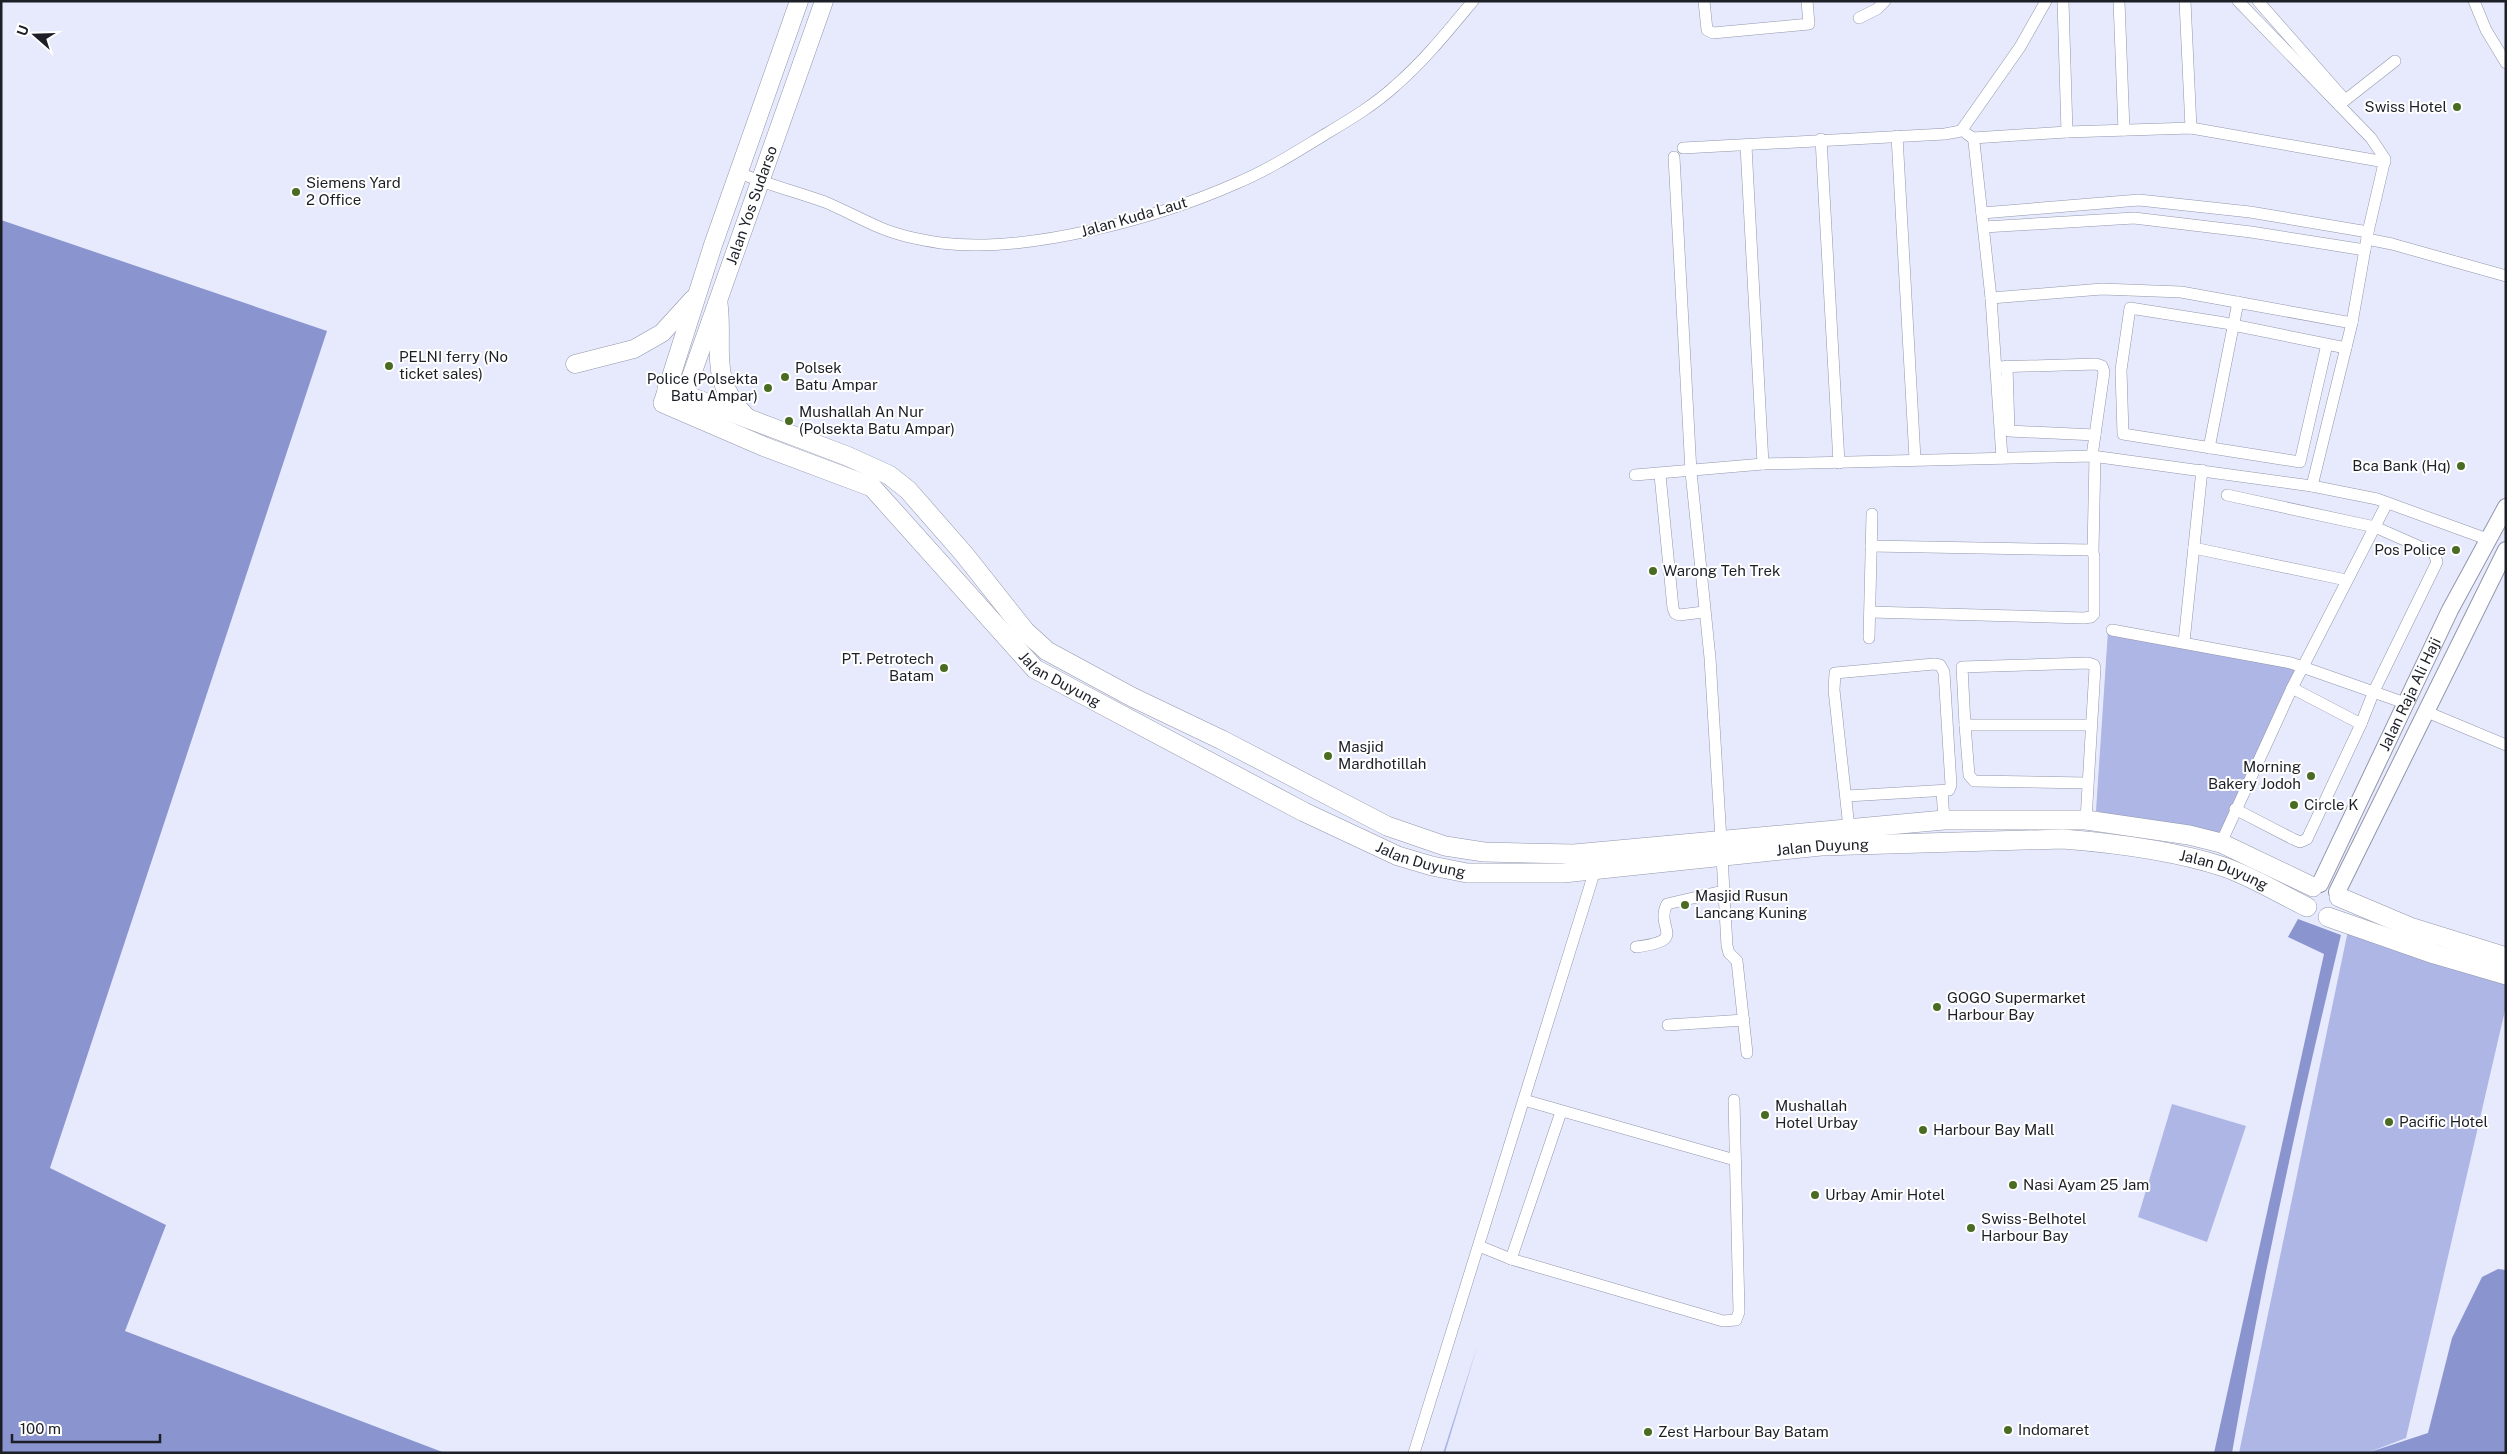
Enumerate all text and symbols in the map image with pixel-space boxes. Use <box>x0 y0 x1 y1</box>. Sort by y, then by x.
north arrow <box>10 10 60 60</box>
text: U <box>14 23 32 38</box>
place label: Swiss Hotel <box>2364 98 2447 115</box>
marker: Swiss Hotel <box>2451 101 2463 113</box>
street label: Jalan Yos Sudarso <box>722 143 780 267</box>
place label: Siemens Yard 2 Office <box>306 174 401 208</box>
marker: Siemens Yard 2 Office <box>290 186 302 198</box>
street label: Jalan Kuda Laut <box>1079 193 1189 240</box>
place label: PELNI ferry (No ticket sales) <box>399 348 508 382</box>
place label: Polsek Batu Ampar <box>795 359 878 393</box>
marker: PELNI ferry (No ticket sales) <box>383 360 395 372</box>
place label: Police (Polsekta Batu Ampar) <box>647 370 758 404</box>
marker: Polsek Batu Ampar <box>779 371 791 383</box>
marker: Police (Polsekta Batu Ampar) <box>762 382 774 394</box>
place label: Mushallah An Nur (Polsekta Batu Ampar) <box>799 403 955 437</box>
marker: Mushallah An Nur (Polsekta Batu Ampar) <box>783 415 795 427</box>
place label: Bca Bank (Hq) <box>2352 457 2451 474</box>
marker: Bca Bank (Hq) <box>2455 460 2467 472</box>
place label: Pos Police <box>2374 541 2446 558</box>
marker: Pos Police <box>2450 544 2462 556</box>
place label: Warong Teh Trek <box>1663 562 1781 579</box>
marker: Warong Teh Trek <box>1647 565 1659 577</box>
street label: Jalan Raja Ali Haji <box>2375 635 2444 753</box>
street label: Jalan Duyung <box>1016 648 1104 710</box>
place label: PT. Petrotech Batam <box>842 650 934 684</box>
marker: PT. Petrotech Batam <box>938 662 950 674</box>
place label: Masjid Mardhotillah <box>1338 738 1426 772</box>
marker: Masjid Mardhotillah <box>1322 750 1334 762</box>
place label: Morning Bakery Jodoh <box>2208 758 2301 792</box>
marker: Morning Bakery Jodoh <box>2305 770 2317 782</box>
place label: Circle K <box>2304 796 2358 813</box>
marker: Circle K <box>2288 799 2300 811</box>
street label: Jalan Duyung <box>1775 836 1869 859</box>
street label: Jalan Duyung <box>1373 838 1467 881</box>
street label: Jalan Duyung <box>2178 846 2271 893</box>
place label: Masjid Rusun Lancang Kuning <box>1695 887 1807 921</box>
marker: Masjid Rusun Lancang Kuning <box>1679 899 1691 911</box>
place label: GOGO Supermarket Harbour Bay <box>1947 989 2086 1023</box>
marker: GOGO Supermarket Harbour Bay <box>1931 1001 1943 1013</box>
place label: Mushallah Hotel Urbay <box>1775 1097 1858 1131</box>
marker: Mushallah Hotel Urbay <box>1759 1109 1771 1121</box>
place label: Pacific Hotel <box>2399 1113 2488 1130</box>
marker: Pacific Hotel <box>2383 1116 2395 1128</box>
place label: Harbour Bay Mall <box>1933 1121 2054 1138</box>
marker: Harbour Bay Mall <box>1917 1124 1929 1136</box>
place label: Nasi Ayam 25 Jam <box>2023 1176 2149 1193</box>
marker: Nasi Ayam 25 Jam <box>2007 1179 2019 1191</box>
place label: Urbay Amir Hotel <box>1825 1186 1945 1203</box>
marker: Urbay Amir Hotel <box>1809 1189 1821 1201</box>
place label: Swiss-Belhotel Harbour Bay <box>1981 1210 2086 1244</box>
marker: Swiss-Belhotel Harbour Bay <box>1965 1222 1977 1234</box>
scale bar <box>12 1412 160 1444</box>
text: 100 m <box>20 1420 61 1437</box>
place label: Indomaret <box>2018 1421 2089 1438</box>
place label: Zest Harbour Bay Batam <box>1658 1423 1829 1440</box>
marker: Indomaret <box>2002 1424 2014 1436</box>
marker: Zest Harbour Bay Batam <box>1642 1426 1654 1438</box>

